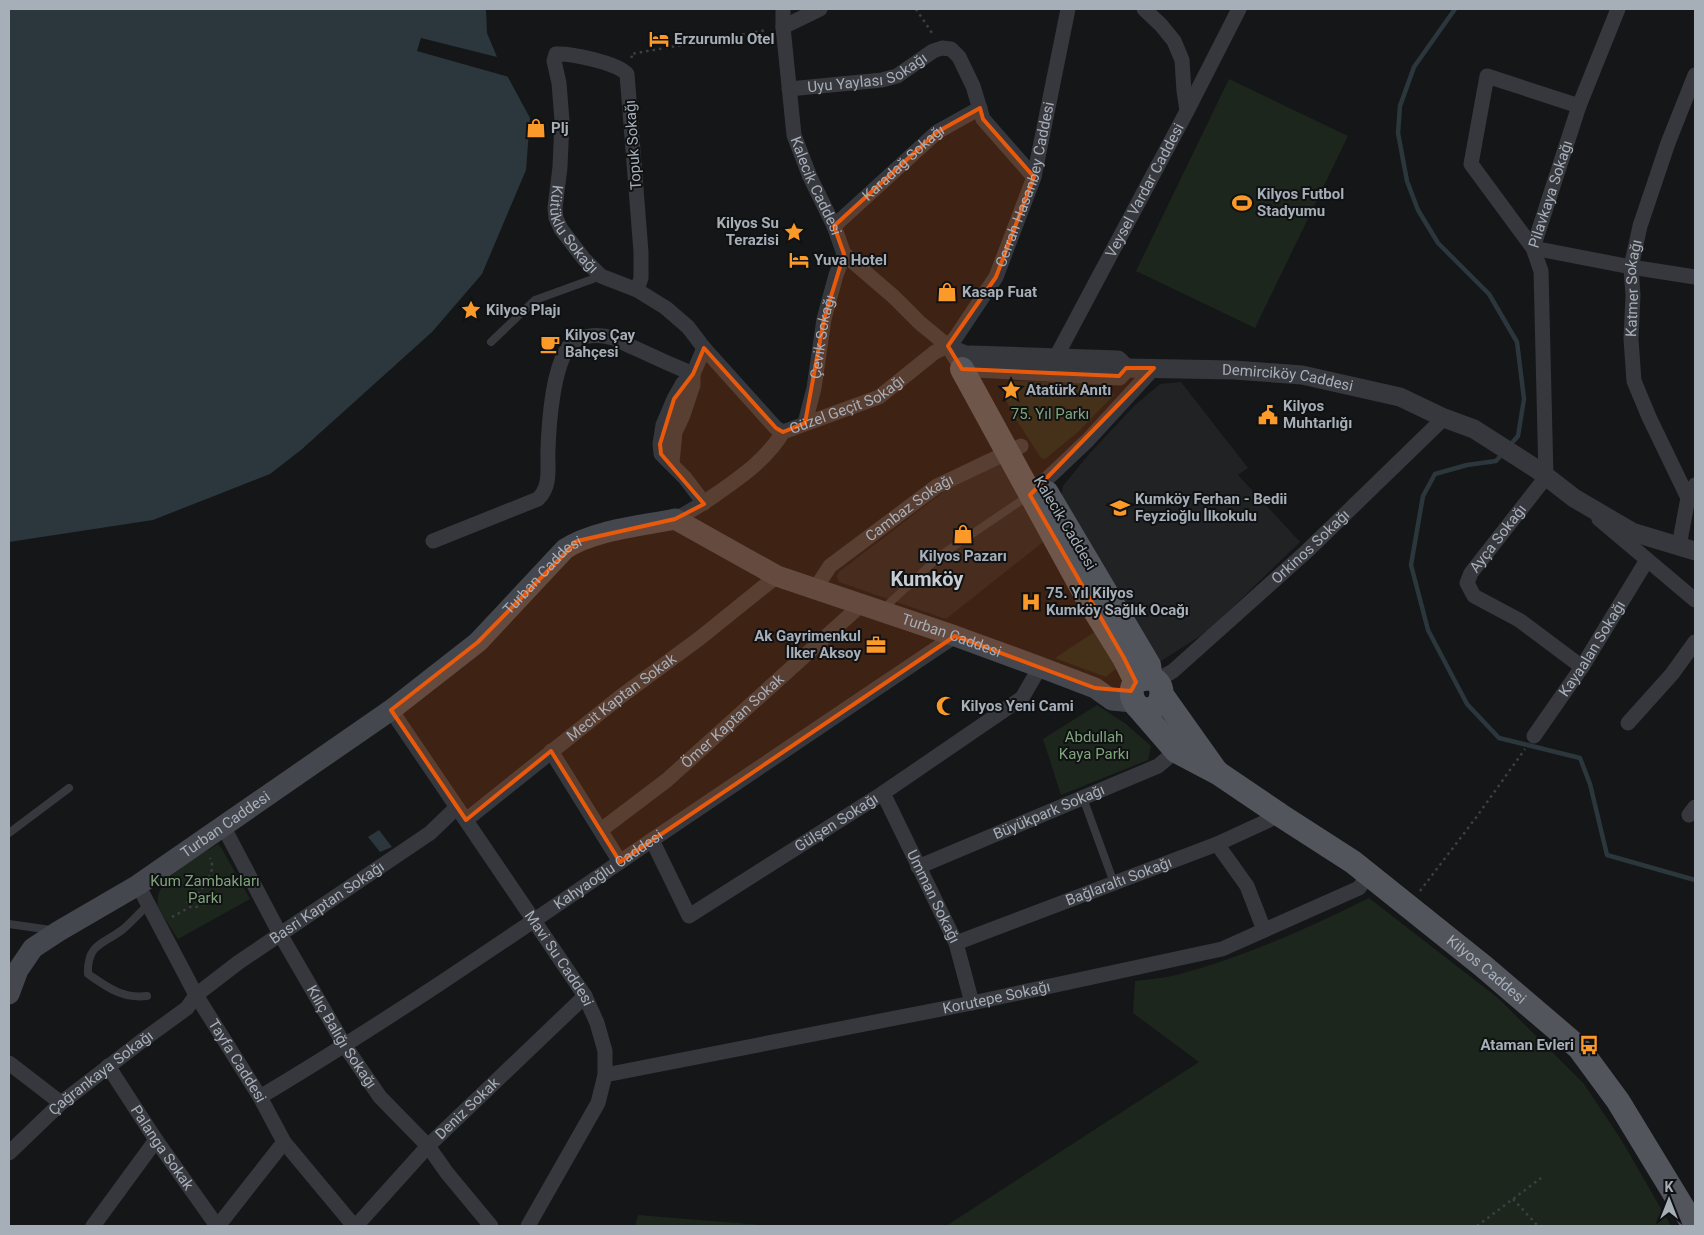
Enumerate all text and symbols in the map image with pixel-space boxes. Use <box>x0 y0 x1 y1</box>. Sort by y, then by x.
hotel icon: Erzurumlu Otel <box>648 28 670 50</box>
place label: Erzurumlu Otel <box>674 30 774 48</box>
street label: Uyu Yaylası Sokağı <box>807 49 930 96</box>
street label: Topuk Sokağı <box>621 99 645 191</box>
street label: Cerrah Hasanbey Caddesi <box>992 100 1058 270</box>
shop icon: Plj <box>525 117 547 139</box>
place label: Plj <box>551 119 569 137</box>
street label: Veysel Vardar Caddesi <box>1102 120 1188 261</box>
street label: Karadağ Sokağı <box>859 121 947 205</box>
street label: Kalecik Caddesi <box>786 134 846 238</box>
street label: Pilavkaya Sokağı <box>1525 138 1576 250</box>
street label: Kütüklu Sokağı <box>546 184 602 277</box>
place label: Kilyos Futbol Stadyumu <box>1257 185 1344 220</box>
sports icon: Kilyos Futbol Stadyumu <box>1231 192 1253 214</box>
place label: Kilyos Su Terazisi <box>717 214 779 249</box>
place icon: Kilyos Su Terazisi <box>783 221 805 243</box>
street label: Katmer Sokağı <box>1622 238 1646 337</box>
hotel icon: Yuva Hotel <box>788 249 810 271</box>
place label: Yuva Hotel <box>814 251 887 269</box>
shop icon: Kasap Fuat <box>936 281 958 303</box>
place label: Kasap Fuat <box>962 283 1037 301</box>
street label: Çevik Sokağı <box>806 293 839 380</box>
place icon: Kilyos Plajı <box>460 299 482 321</box>
place label: Kilyos Plajı <box>486 301 560 319</box>
place label: Kilyos Çay Bahçesi <box>565 326 636 361</box>
cafe icon: Kilyos Çay Bahçesi <box>539 333 561 355</box>
street label: Demirciköy Caddesi <box>1222 361 1355 395</box>
street label: Güzel Geçit Sokağı <box>787 371 908 438</box>
place icon: Atatürk Anıtı <box>1000 379 1022 401</box>
place label: Atatürk Anıtı <box>1026 381 1111 399</box>
place label: Kilyos Muhtarlığı <box>1283 397 1352 432</box>
public building icon: Kilyos Muhtarlığı <box>1257 404 1279 426</box>
park label: 75. Yıl Parkı <box>1011 405 1089 423</box>
street label: Cambaz Sokağı <box>862 471 956 545</box>
street label: Kalecik Caddesi <box>1030 473 1100 573</box>
place label: Kumköy Ferhan - Bedii Feyzioğlu İlkokulu <box>1135 490 1287 525</box>
school or university icon: Kumköy Ferhan - Bedii Feyzioğlu İlkokulu <box>1109 497 1131 519</box>
street label: Ayça Sokağı <box>1466 501 1530 576</box>
street label: Orkinos Sokağı <box>1268 506 1353 588</box>
shop icon: Kilyos Pazarı <box>952 523 974 545</box>
street label: Turban Caddesi <box>499 532 585 618</box>
place label: Kilyos Pazarı <box>919 547 1007 565</box>
district label: Kumköy <box>891 567 964 591</box>
place label: 75. Yıl Kilyos Kumköy Sağlık Ocağı <box>1046 584 1189 619</box>
hospital icon: 75. Yıl Kilyos Kumköy Sağlık Ocağı <box>1020 591 1042 613</box>
street label: Kayaalan Sokağı <box>1555 597 1629 700</box>
street label: Turban Caddesi <box>899 610 1004 661</box>
place label: Ak Gayrimenkul İlker Aksoy <box>754 627 861 662</box>
office icon: Ak Gayrimenkul İlker Aksoy <box>865 634 887 656</box>
street label: Mecit Kaptan Sokak <box>563 649 680 745</box>
street label: Ömer Kaptan Sokak <box>677 670 788 772</box>
mosque icon: Kilyos Yeni Cami <box>935 695 957 717</box>
place label: Kilyos Yeni Cami <box>961 697 1074 715</box>
park label: Abdullah Kaya Parkı <box>1059 728 1129 763</box>
street label: Büyükpark Sokağı <box>991 781 1107 843</box>
street label: Turban Caddesi <box>177 787 273 862</box>
street label: Gülşen Sokağı <box>791 789 881 856</box>
street label: Kahyaoğlu Caddesi <box>550 826 666 913</box>
street label: Umman Sokağı <box>903 847 964 946</box>
street label: Bağlaraltı Sokağı <box>1063 853 1174 910</box>
street label: Basri Kaptan Sokağı <box>266 858 388 948</box>
park label: Kum Zambakları Parkı <box>150 872 260 907</box>
street label: Mavi Su Caddesi <box>521 907 597 1009</box>
street label: Kilyos Caddesi <box>1443 931 1530 1008</box>
street label: Korutepe Sokağı <box>941 977 1052 1018</box>
street label: Kılıç Balığı Sokağı <box>303 982 380 1092</box>
street label: Tayfa Caddesi <box>204 1016 270 1105</box>
street label: Çağrankaya Sokağı <box>45 1027 157 1119</box>
bus stop icon: Ataman Evleri <box>1578 1034 1600 1056</box>
place label: Ataman Evleri <box>1480 1036 1574 1054</box>
street label: Deniz Sokak <box>432 1073 503 1143</box>
street label: Palanga Sokak <box>127 1102 198 1194</box>
north arrow <box>1644 1175 1694 1225</box>
text: K <box>1665 1179 1674 1195</box>

